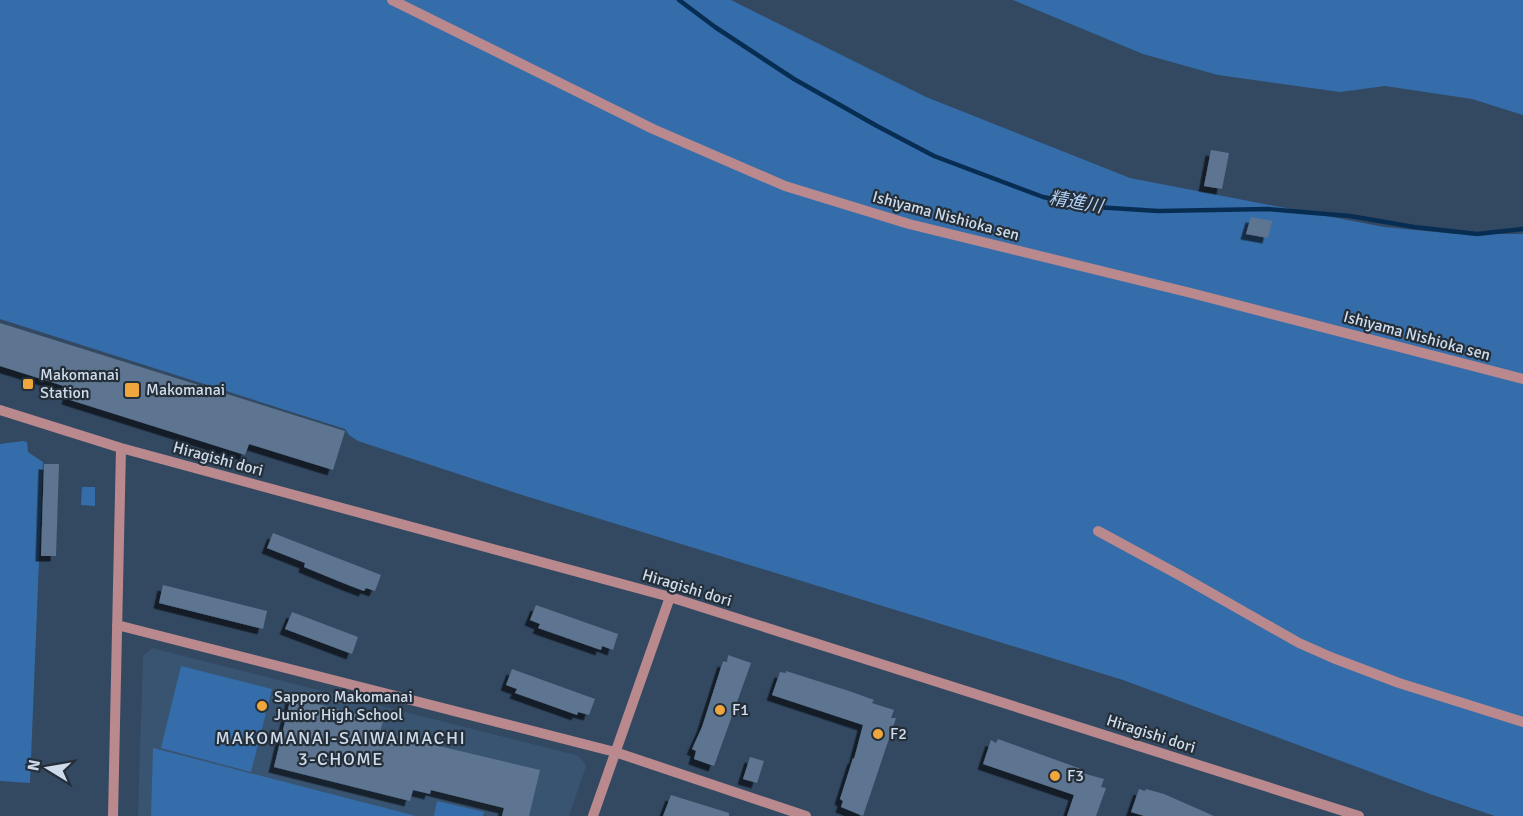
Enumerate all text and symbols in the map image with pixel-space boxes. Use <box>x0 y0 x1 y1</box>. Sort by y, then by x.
water label: 精進川 <box>1048 186 1106 218</box>
street label: Ishiyama Nishioka sen <box>870 187 1022 245</box>
street label: Ishiyama Nishioka sen <box>1341 307 1493 365</box>
place label: Makomanai Station <box>40 365 119 403</box>
marker: Makomanai Station <box>21 377 35 391</box>
place label: Makomanai <box>146 380 225 400</box>
marker: Makomanai <box>123 381 141 399</box>
street label: Hiragishi dori <box>171 437 265 481</box>
street label: Hiragishi dori <box>640 565 734 611</box>
place label: Sapporo Makomanai Junior High School <box>274 687 413 725</box>
marker: Sapporo Makomanai Junior High School <box>255 699 269 713</box>
place label: F1 <box>732 700 749 720</box>
marker: F1 <box>713 703 727 717</box>
street label: Hiragishi dori <box>1104 710 1198 758</box>
place label: F2 <box>890 724 907 744</box>
district label: MAKOMANAI-SAIWAIMACHI 3-CHOME <box>216 727 466 770</box>
marker: F2 <box>871 727 885 741</box>
north arrow <box>18 738 78 798</box>
text: N <box>23 758 45 773</box>
place label: F3 <box>1067 766 1084 786</box>
marker: F3 <box>1048 769 1062 783</box>

